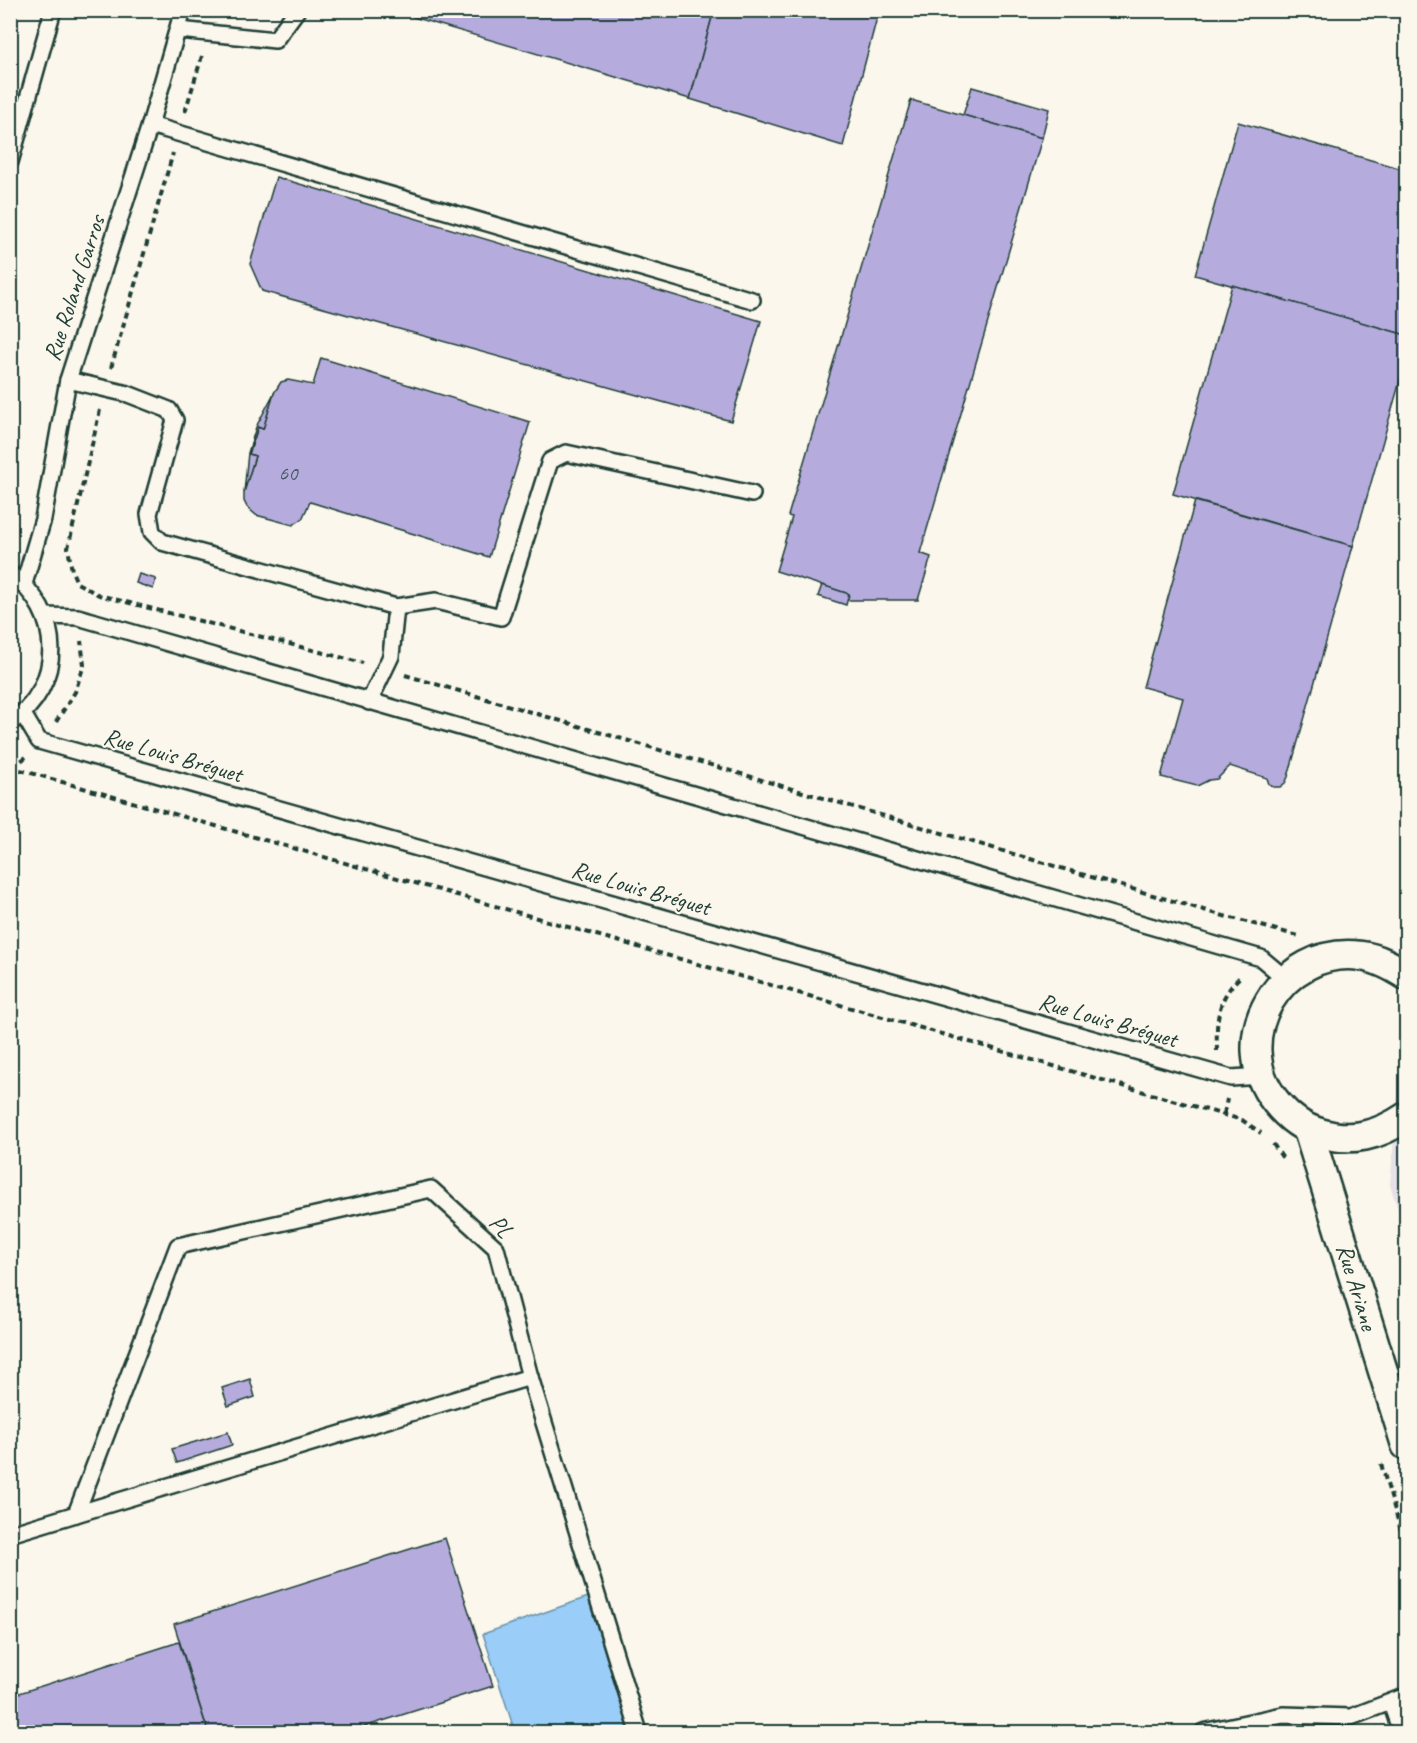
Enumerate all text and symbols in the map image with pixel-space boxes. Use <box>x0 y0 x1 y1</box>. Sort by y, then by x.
street label: Rue Roland Garros <box>36 210 112 364</box>
house number: 60 <box>279 460 299 486</box>
street label: Rue Louis Bréguet <box>100 721 248 790</box>
street label: Rue Louis Bréguet <box>568 854 716 923</box>
street label: Rue Louis Bréguet <box>1035 986 1183 1055</box>
street label: PL <box>483 1208 520 1244</box>
street label: Rue Ariane <box>1330 1240 1385 1336</box>

